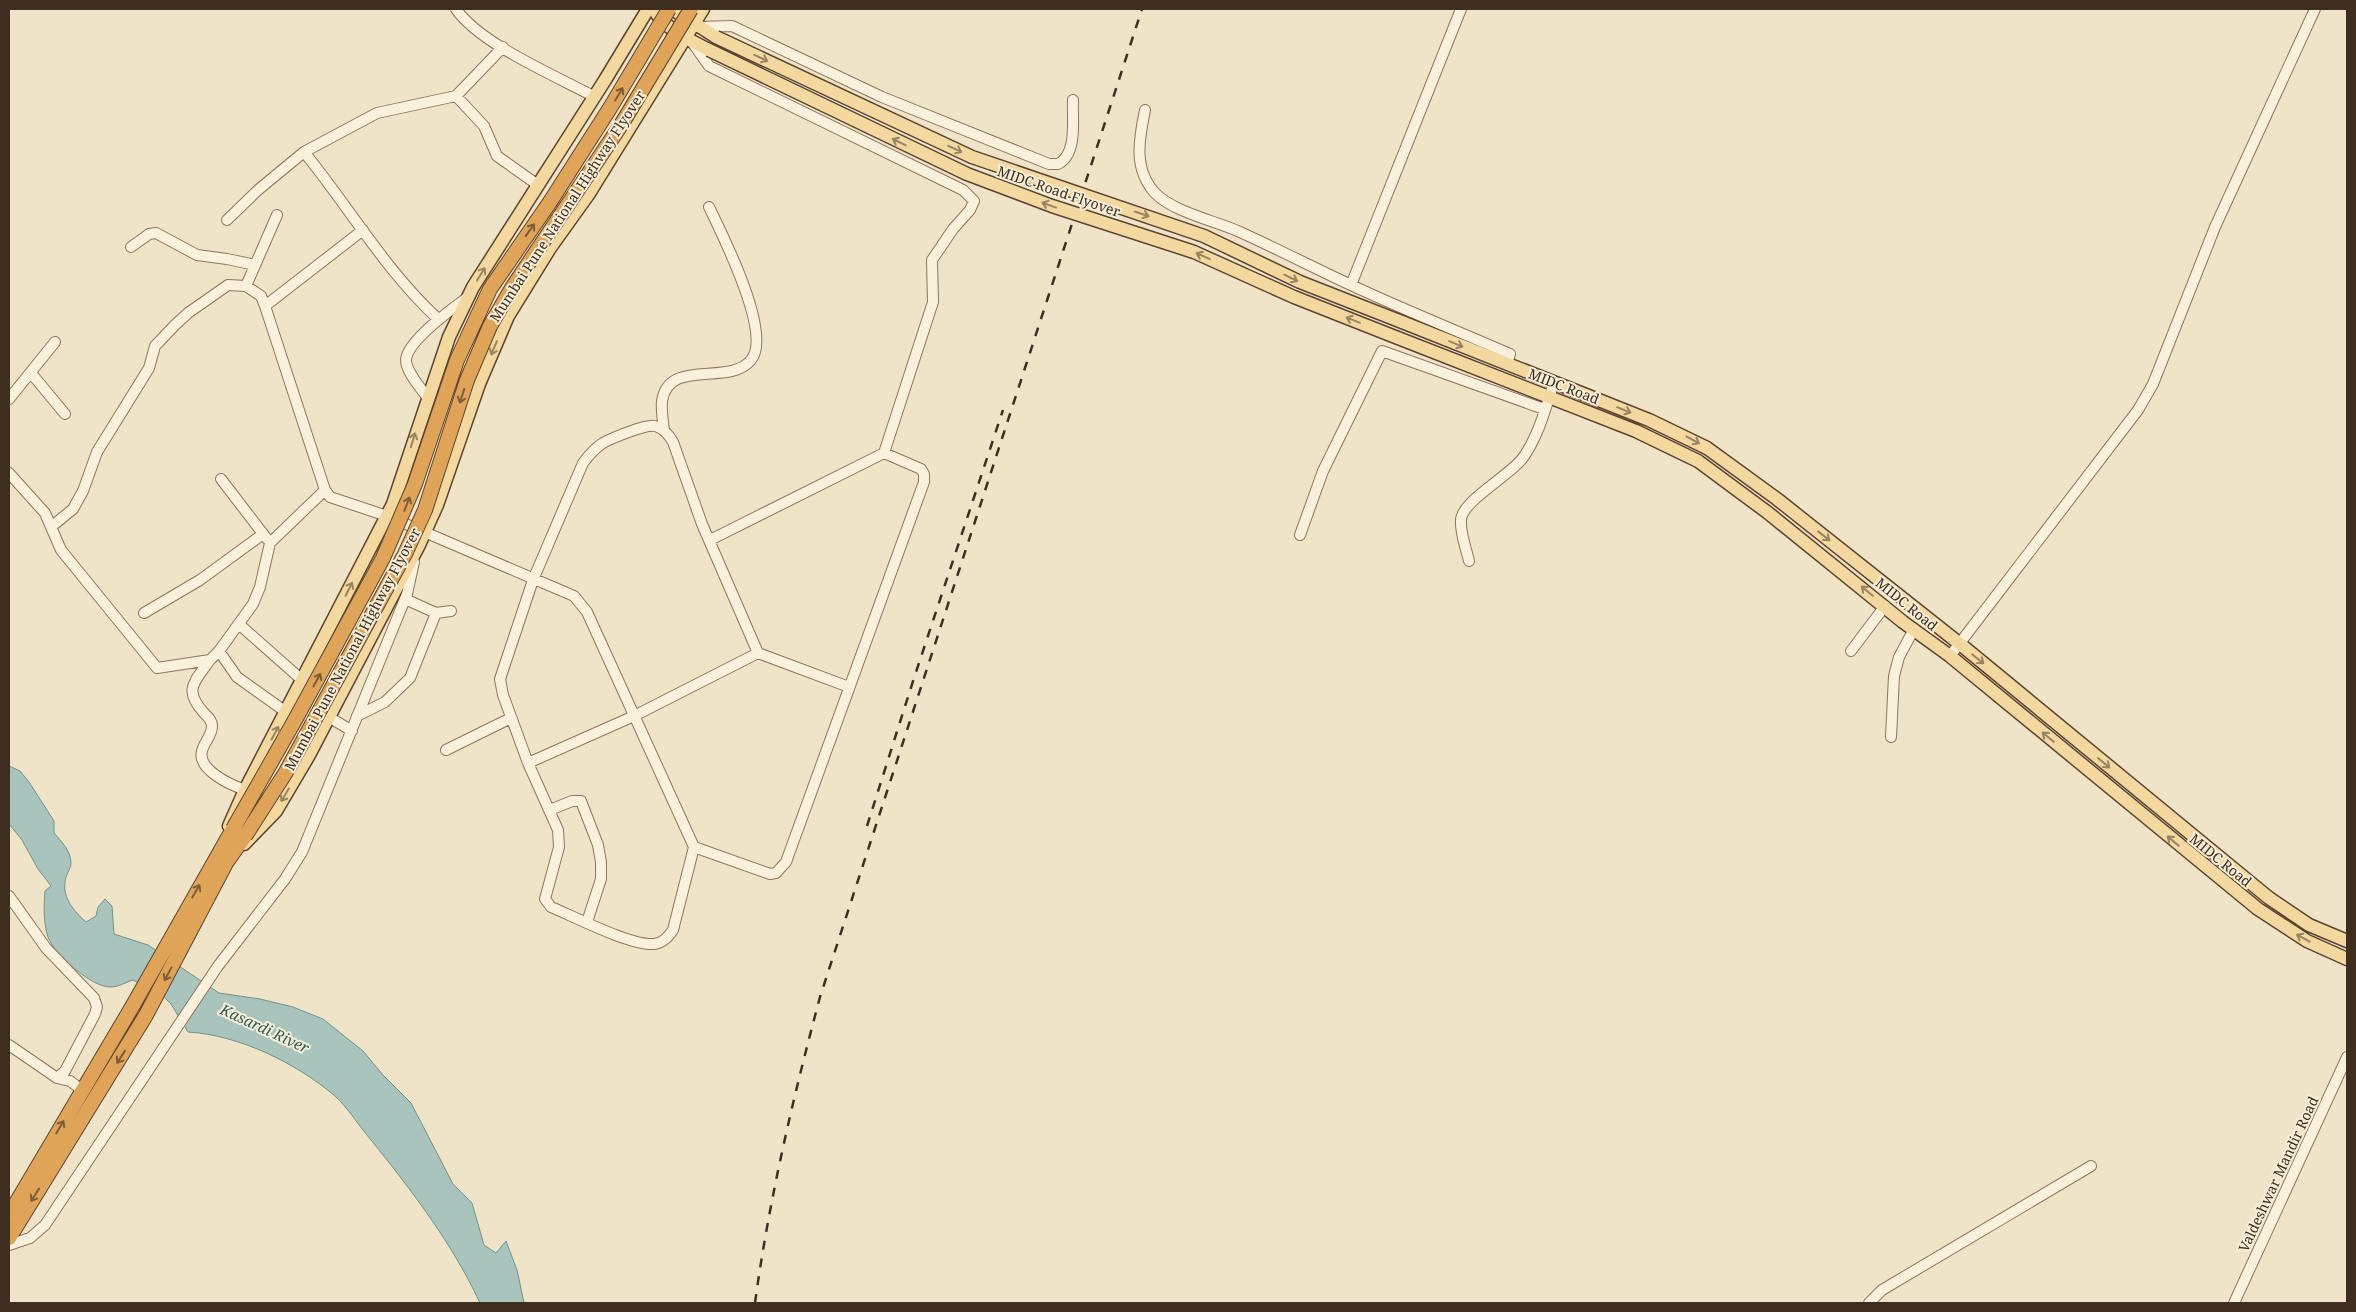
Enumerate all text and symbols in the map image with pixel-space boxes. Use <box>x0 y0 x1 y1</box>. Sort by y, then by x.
one-way arrow <box>753 53 768 63</box>
street label: Mumbai Pune National Highway Flyover <box>485 86 649 325</box>
one-way arrow <box>614 87 624 101</box>
one-way arrow <box>892 137 907 147</box>
one-way arrow <box>947 145 962 154</box>
street label: MIDC Road Flyover <box>995 161 1123 221</box>
one-way arrow <box>1042 200 1057 209</box>
one-way arrow <box>1133 210 1149 219</box>
one-way arrow <box>525 223 535 237</box>
one-way arrow <box>1196 250 1211 260</box>
one-way arrow <box>476 267 487 281</box>
one-way arrow <box>1283 273 1298 283</box>
one-way arrow <box>1346 315 1361 324</box>
one-way arrow <box>489 340 499 355</box>
one-way arrow <box>1448 340 1463 349</box>
street label: MIDC Road <box>1526 364 1603 408</box>
one-way arrow <box>457 388 466 403</box>
one-way arrow <box>1616 405 1631 415</box>
one-way arrow <box>409 433 418 448</box>
one-way arrow <box>1685 436 1700 445</box>
one-way arrow <box>403 497 412 512</box>
street label: Mumbai Pune National Highway Flyover <box>280 524 424 774</box>
one-way arrow <box>1817 531 1831 541</box>
street label: MIDC Road <box>1872 573 1942 635</box>
one-way arrow <box>344 581 354 596</box>
one-way arrow <box>1861 586 1874 597</box>
one-way arrow <box>1972 653 1985 665</box>
one-way arrow <box>312 673 322 688</box>
one-way arrow <box>271 726 280 741</box>
one-way arrow <box>2042 731 2055 743</box>
one-way arrow <box>2097 757 2110 768</box>
one-way arrow <box>280 787 290 801</box>
street label: MIDC Road <box>2186 829 2256 891</box>
one-way arrow <box>2167 836 2180 847</box>
one-way arrow <box>191 885 201 899</box>
one-way arrow <box>2296 933 2311 943</box>
one-way arrow <box>163 967 173 982</box>
water label: Kasardi River <box>216 998 313 1058</box>
one-way arrow <box>115 1049 125 1063</box>
street label: Valdeshwar Mandir Road <box>2234 1093 2323 1255</box>
one-way arrow <box>56 1121 66 1135</box>
one-way arrow <box>30 1188 40 1202</box>

